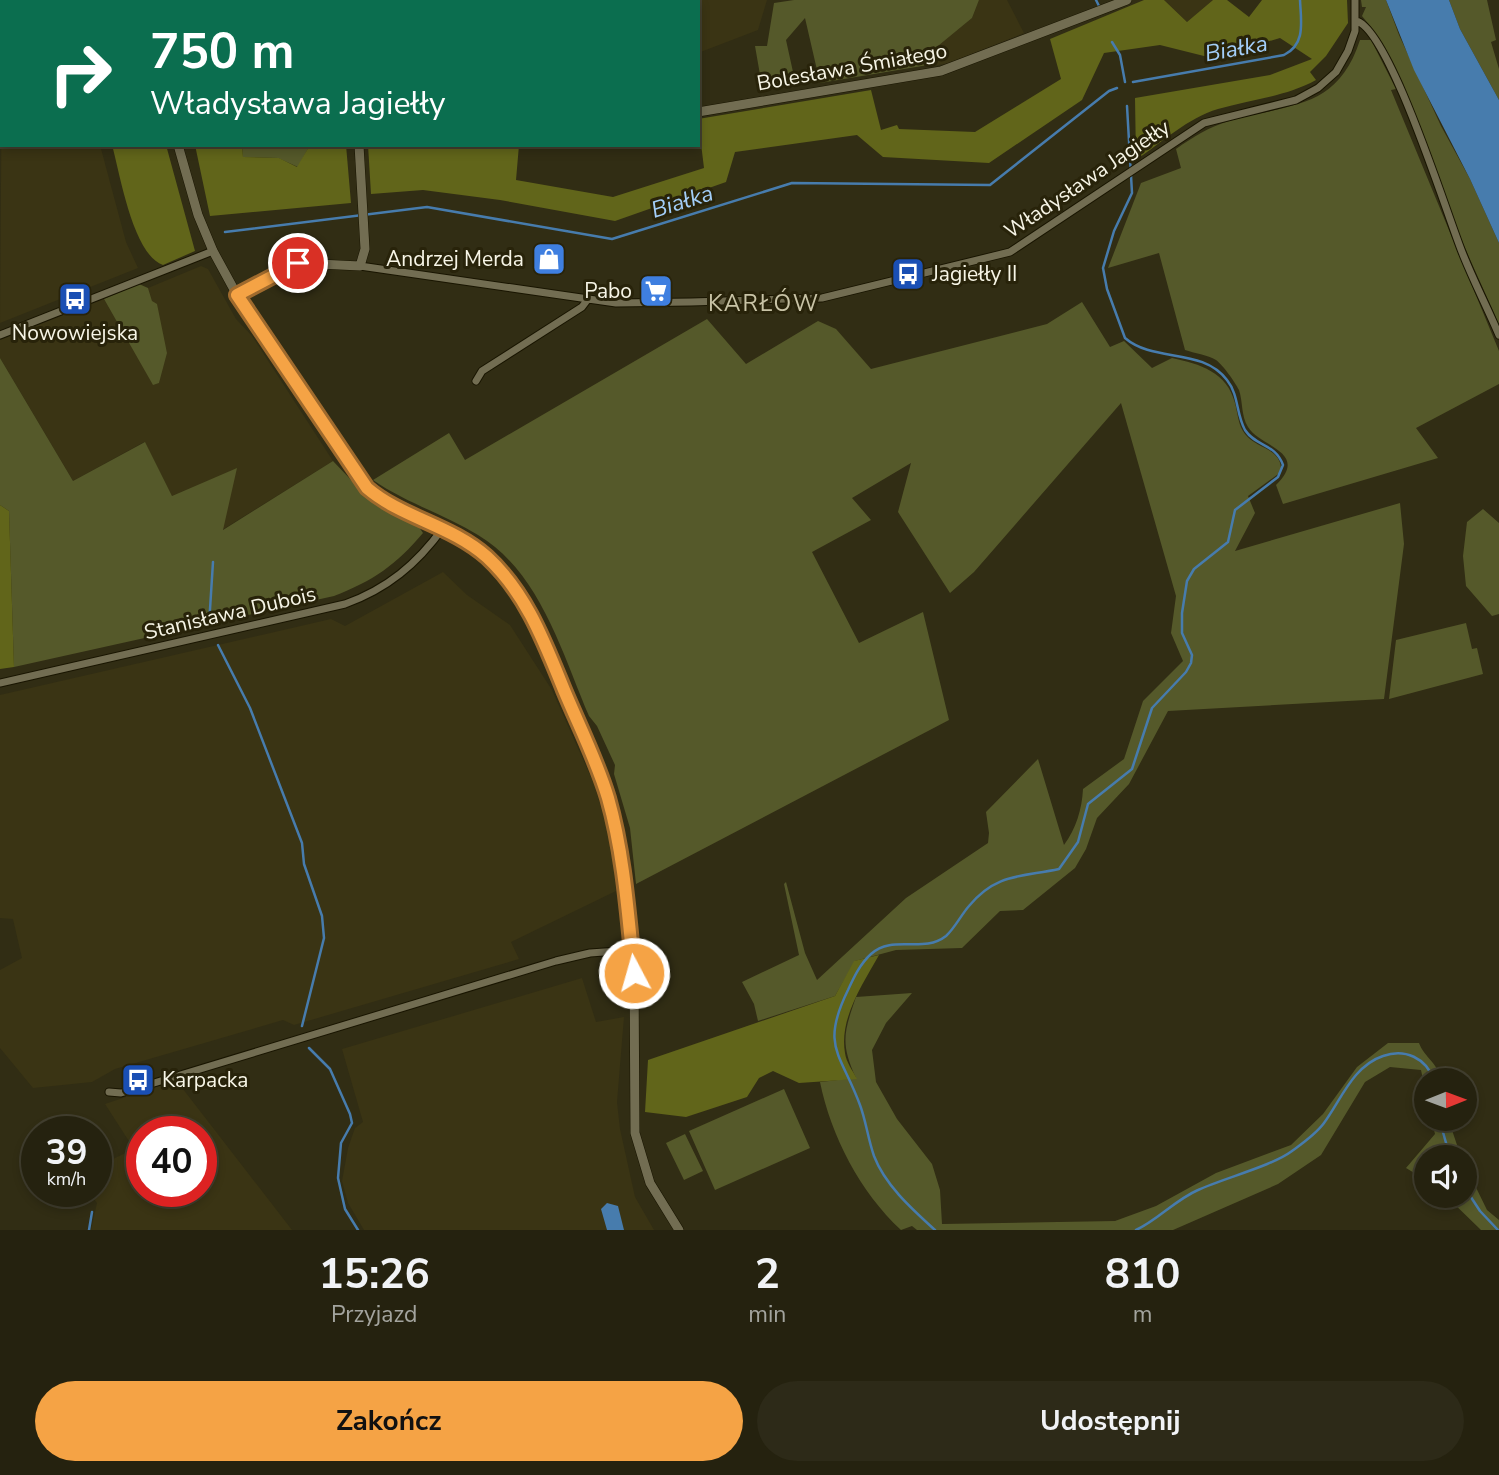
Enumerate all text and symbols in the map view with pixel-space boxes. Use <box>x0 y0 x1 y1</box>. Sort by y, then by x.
text: 750 m <box>150 18 294 85</box>
icon: right <box>35 28 126 119</box>
water label: Białka <box>1202 28 1270 69</box>
street label: Bolesława Śmiałego <box>755 36 949 98</box>
text: Władysława Jagiełły <box>150 82 445 125</box>
street label: Władysława Jagiełły <box>999 113 1175 245</box>
water label: Białka <box>647 177 717 226</box>
pin <box>268 233 328 293</box>
shop icon: Andrzej Merda <box>530 240 568 278</box>
icon: arrive <box>279 244 317 282</box>
place label: Andrzej Merda <box>386 245 524 273</box>
bus stop icon: Jagiełły II <box>889 255 927 293</box>
place label: Jagiełły II <box>931 260 1017 288</box>
supermarket icon: Pabo <box>637 272 675 310</box>
place label: Pabo <box>584 277 632 305</box>
bus stop icon: Nowowiejska <box>56 280 94 318</box>
district label: KARŁÓW <box>708 288 820 319</box>
place label: Nowowiejska <box>12 319 138 347</box>
street label: Stanisława Dubois <box>141 580 319 646</box>
position arrow <box>597 936 671 1010</box>
bus stop icon: Karpacka <box>119 1061 157 1099</box>
place label: Karpacka <box>162 1066 248 1094</box>
north arrow <box>1414 1068 1477 1130</box>
map controls <box>1414 1068 1477 1208</box>
speed limit sign: 40 <box>126 1116 217 1207</box>
text: 39 <box>45 1129 88 1176</box>
button: sound <box>1414 1145 1477 1208</box>
text: km/h <box>47 1167 86 1191</box>
text: 15:26 <box>319 1246 430 1303</box>
text: 2 <box>755 1246 780 1303</box>
text: 810 <box>1105 1246 1180 1303</box>
text: Przyjazd <box>331 1299 417 1330</box>
text: min <box>748 1299 786 1330</box>
text: m <box>1133 1299 1153 1330</box>
button: Zakończ <box>35 1381 743 1461</box>
button: Udostępnij <box>757 1381 1464 1461</box>

